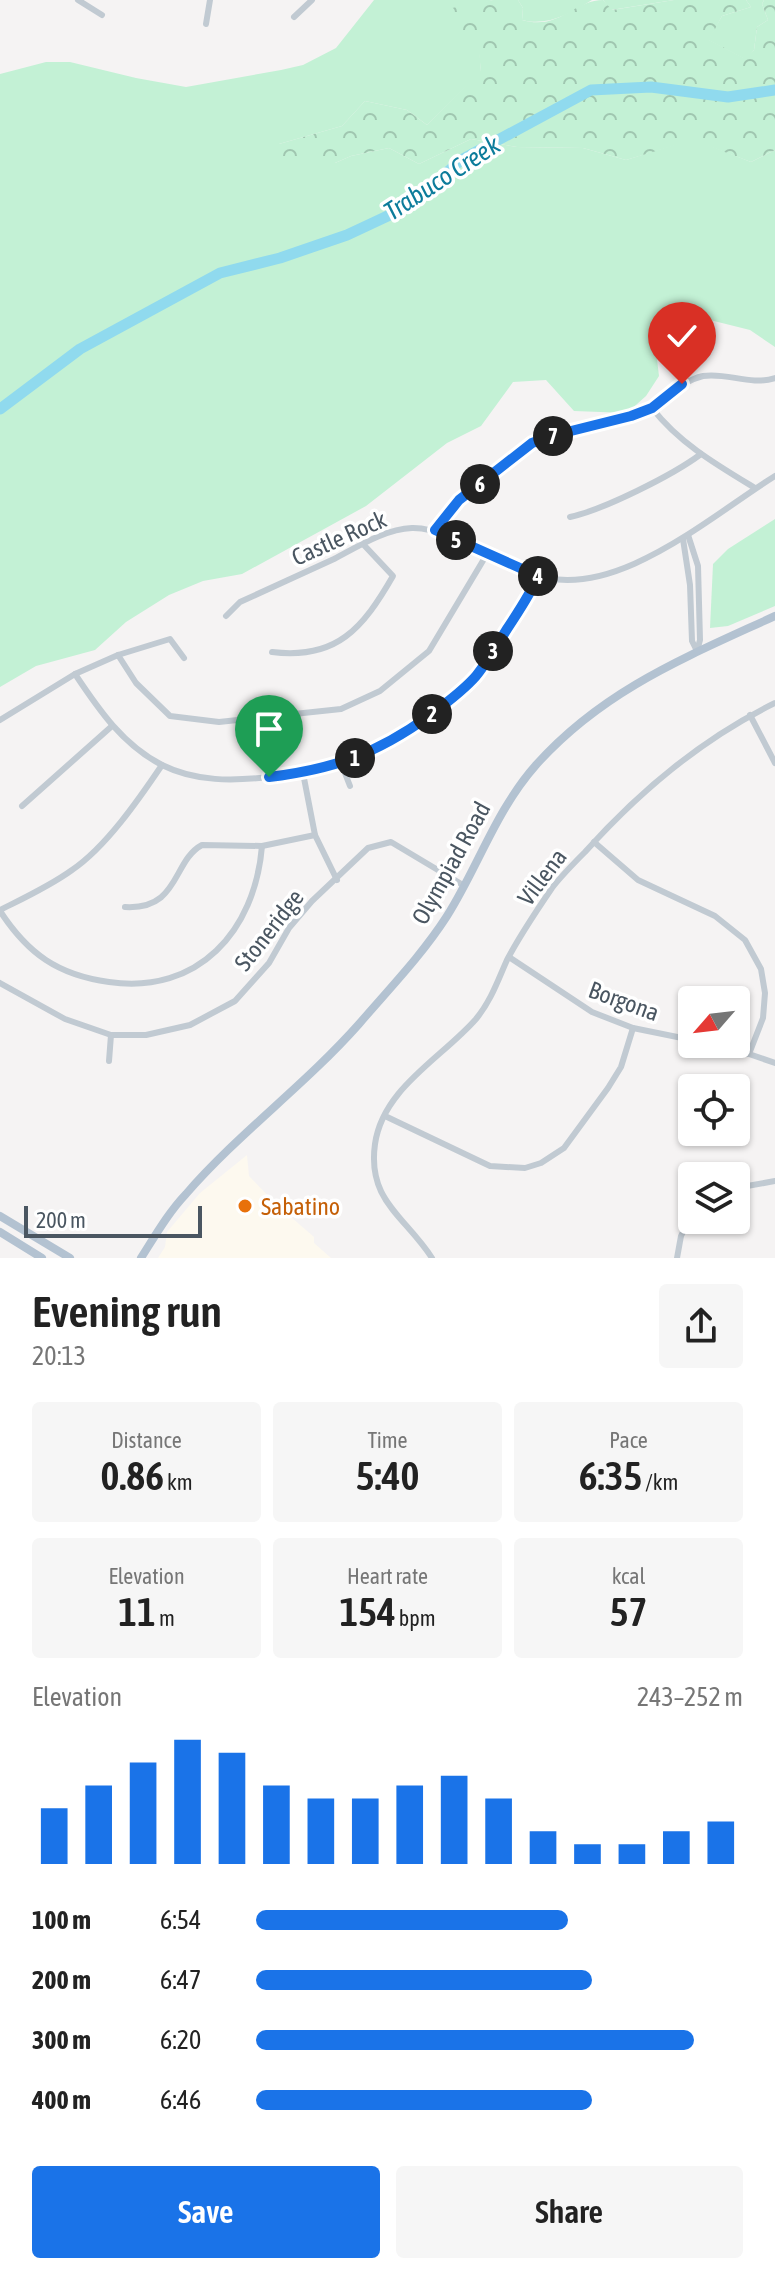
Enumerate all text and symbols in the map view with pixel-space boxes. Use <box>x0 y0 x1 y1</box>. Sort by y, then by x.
water label: Trabuco Creek <box>378 129 506 227</box>
pin <box>648 302 716 384</box>
icon: check <box>660 314 704 358</box>
pin: 7 <box>533 416 573 456</box>
text: 7 <box>548 423 558 449</box>
pin: 6 <box>460 464 500 504</box>
text: 6 <box>475 471 485 497</box>
street label: Castle Rock <box>288 505 391 571</box>
pin: 5 <box>436 520 476 560</box>
text: 5 <box>451 527 461 553</box>
pin: 4 <box>518 556 558 596</box>
text: 4 <box>533 563 543 589</box>
pin: 3 <box>473 631 513 671</box>
text: 3 <box>488 638 498 664</box>
pin: 2 <box>412 694 452 734</box>
pin <box>235 695 303 777</box>
text: 2 <box>427 701 437 727</box>
icon: arrive <box>247 707 291 751</box>
pin: 1 <box>335 738 375 778</box>
text: 1 <box>350 745 360 771</box>
street label: Olympiad Road <box>406 797 496 929</box>
street label: Villena <box>512 844 572 910</box>
street label: Stoneridge <box>229 884 309 976</box>
street label: Borgona <box>585 976 663 1026</box>
north arrow <box>678 986 750 1058</box>
map controls <box>678 986 750 1234</box>
button: locate <box>678 1074 750 1146</box>
button: layers <box>678 1162 750 1234</box>
place label: Sabatino <box>261 1193 340 1220</box>
marker: Sabatino <box>236 1197 254 1215</box>
scale bar <box>24 1202 202 1238</box>
text: 200 m <box>36 1207 86 1233</box>
button: share <box>659 1284 743 1368</box>
text: Evening run <box>32 1286 222 1336</box>
text: 20:13 <box>32 1341 86 1371</box>
text: Distance <box>111 1427 182 1453</box>
text: Time <box>367 1427 408 1453</box>
text: Pace <box>609 1427 648 1453</box>
text: 0.86 <box>100 1453 164 1498</box>
text: 5:40 <box>356 1453 419 1498</box>
text: 6:35 <box>579 1453 642 1498</box>
text: km <box>164 1469 193 1495</box>
text: /km <box>642 1469 678 1495</box>
text: Elevation <box>108 1563 185 1589</box>
text: Heart rate <box>347 1563 428 1589</box>
text: kcal <box>612 1563 645 1589</box>
text: 11 <box>118 1589 156 1634</box>
text: 154 <box>339 1589 396 1634</box>
text: 57 <box>610 1589 647 1634</box>
text: m <box>156 1605 175 1631</box>
text: bpm <box>396 1605 436 1631</box>
text: Elevation <box>32 1682 122 1712</box>
text: 243–252 m <box>637 1682 743 1712</box>
text: 100 m <box>32 1905 91 1935</box>
text: 6:54 <box>160 1905 201 1935</box>
text: 200 m <box>32 1965 91 1995</box>
text: 6:47 <box>160 1965 201 1995</box>
text: 300 m <box>32 2025 91 2055</box>
text: 6:20 <box>160 2025 201 2055</box>
text: 400 m <box>32 2085 91 2115</box>
text: 6:46 <box>160 2085 201 2115</box>
button: Save <box>32 2166 380 2258</box>
button: Share <box>396 2166 743 2258</box>

